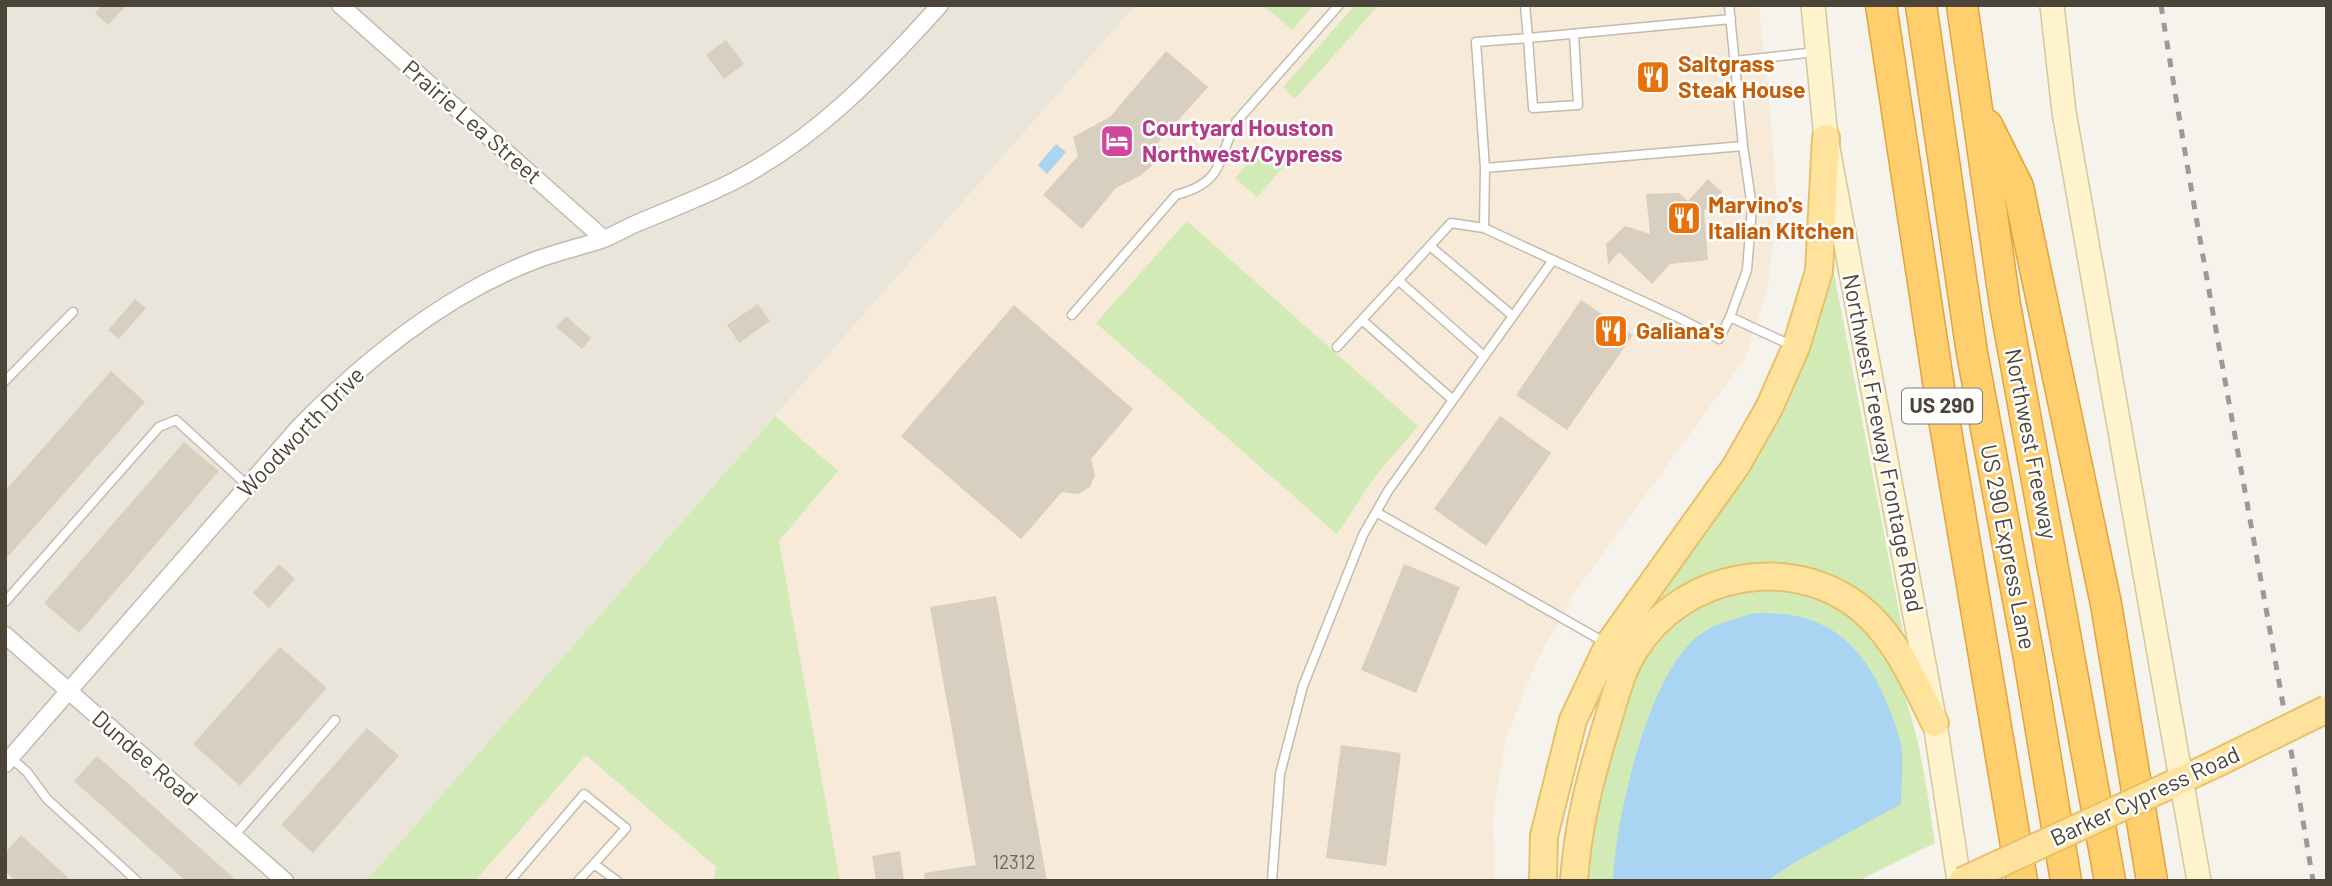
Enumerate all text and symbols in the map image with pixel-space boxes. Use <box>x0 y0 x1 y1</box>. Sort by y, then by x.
place label: Saltgrass Steak House <box>1678 49 1806 103</box>
street label: Prairie Lea Street <box>397 53 548 189</box>
restaurant icon: Saltgrass Steak House <box>1634 58 1672 96</box>
place label: Courtyard Houston Northwest/Cypress <box>1142 113 1343 167</box>
hotel icon: Courtyard Houston Northwest/Cypress <box>1098 122 1136 160</box>
place label: Marvino's Italian Kitchen <box>1708 190 1855 244</box>
restaurant icon: Marvino's Italian Kitchen <box>1665 199 1703 237</box>
street label: Northwest Freeway Frontage Road <box>1837 271 1931 614</box>
restaurant icon: Galiana's <box>1592 312 1630 350</box>
place label: Galiana's <box>1636 316 1725 344</box>
street label: Northwest Freeway <box>2000 346 2064 542</box>
street label: Woodworth Drive <box>231 360 370 502</box>
road number: US 290 <box>1902 388 1982 424</box>
street label: US 290 Express Lane <box>1975 442 2043 652</box>
street label: Dundee Road <box>87 704 204 811</box>
street label: Barker Cypress Road <box>2046 739 2244 851</box>
house number: 12312 <box>992 850 1036 873</box>

